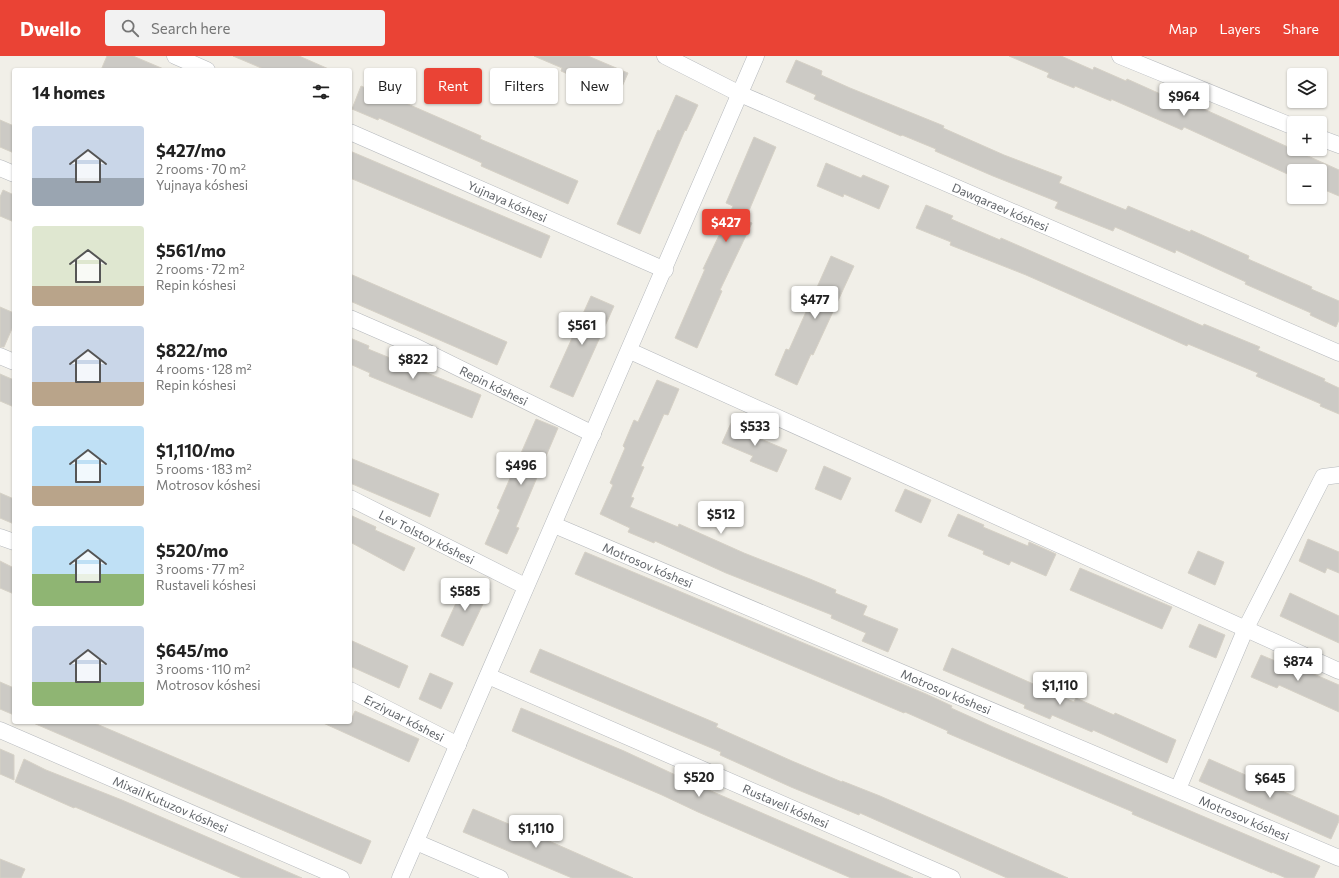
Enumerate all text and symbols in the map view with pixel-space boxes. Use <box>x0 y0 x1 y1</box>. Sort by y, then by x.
search box <box>105 10 385 46</box>
text: Dwello <box>20 17 81 40</box>
icon: search <box>119 17 141 39</box>
text: Search here <box>151 19 230 37</box>
text: Map <box>1169 20 1197 37</box>
text: Layers <box>1219 20 1261 37</box>
text: Share <box>1283 20 1319 37</box>
chip: Buy <box>364 68 416 104</box>
chip: Rent <box>424 68 482 104</box>
chip: Filters <box>490 68 558 104</box>
chip: New <box>566 68 623 104</box>
map controls <box>1287 68 1327 204</box>
button: layers <box>1287 68 1327 108</box>
icon: filters <box>310 81 332 103</box>
text: 14 homes <box>32 82 105 103</box>
pin: $964 <box>1160 83 1208 117</box>
text: $964 <box>1168 88 1200 104</box>
button: + <box>1287 116 1327 156</box>
text: $427/mo <box>156 140 226 161</box>
icon: home <box>64 142 112 190</box>
text: 2 rooms · 70 m² <box>156 161 246 177</box>
button: − <box>1287 164 1327 204</box>
text: Yujnaya kóshesi <box>156 177 248 193</box>
street label: Yujnaya kóshesi <box>466 178 549 225</box>
street label: Dawqaraev kóshesi <box>950 180 1051 234</box>
pin: $427 <box>702 209 750 243</box>
text: $427 <box>711 214 741 230</box>
text: $561/mo <box>156 240 226 261</box>
icon: home <box>64 242 112 290</box>
text: 2 rooms · 72 m² <box>156 261 245 277</box>
text: Repin kóshesi <box>156 277 236 293</box>
pin: $477 <box>791 286 839 320</box>
text: $477 <box>800 291 830 307</box>
pin: $561 <box>558 312 606 346</box>
text: $561 <box>568 317 596 333</box>
text: $822/mo <box>156 340 228 361</box>
icon: home <box>64 342 112 390</box>
pin: $822 <box>389 346 437 380</box>
text: $822 <box>398 351 428 367</box>
text: 4 rooms · 128 m² <box>156 361 252 377</box>
street label: Repin kóshesi <box>458 363 530 408</box>
text: Repin kóshesi <box>156 377 236 393</box>
pin: $533 <box>731 413 779 447</box>
text: $533 <box>740 418 770 434</box>
text: $1,110/mo <box>156 440 235 461</box>
icon: home <box>64 442 112 490</box>
pin: $496 <box>497 452 545 486</box>
text: $496 <box>505 457 537 473</box>
text: 5 rooms · 183 m² <box>156 461 252 477</box>
text: Motrosov kóshesi <box>156 477 261 493</box>
pin: $512 <box>697 501 745 535</box>
text: $512 <box>707 506 735 522</box>
street label: Lev Tolstoy kóshesi <box>377 507 477 566</box>
text: $520/mo <box>156 540 228 561</box>
street label: Motrosov kóshesi <box>601 540 695 590</box>
icon: home <box>64 542 112 590</box>
text: 3 rooms · 77 m² <box>156 561 245 577</box>
text: Rustaveli kóshesi <box>156 577 256 593</box>
pin: $585 <box>441 578 489 612</box>
text: $585 <box>450 583 480 599</box>
text: $645/mo <box>156 640 228 661</box>
icon: home <box>64 642 112 690</box>
pin: $874 <box>1274 648 1322 682</box>
text: $874 <box>1283 653 1313 669</box>
text: 3 rooms · 110 m² <box>156 661 250 677</box>
street label: Motrosov kóshesi <box>899 666 993 717</box>
pin: $1,110 <box>1027 672 1093 706</box>
text: Motrosov kóshesi <box>156 677 261 693</box>
text: $1,110 <box>1042 677 1078 693</box>
street label: Erziyuar kóshesi <box>362 692 447 744</box>
pin: $520 <box>675 764 723 798</box>
pin: $645 <box>1246 765 1294 799</box>
text: $520 <box>683 769 715 785</box>
text: $645 <box>1254 770 1286 786</box>
street label: Mixail Kutuzov kóshesi <box>111 773 230 835</box>
street label: Rustaveli kóshesi <box>741 781 831 831</box>
street label: Motrosov kóshesi <box>1197 793 1292 843</box>
pin: $1,110 <box>503 815 569 849</box>
text: $1,110 <box>518 820 554 836</box>

